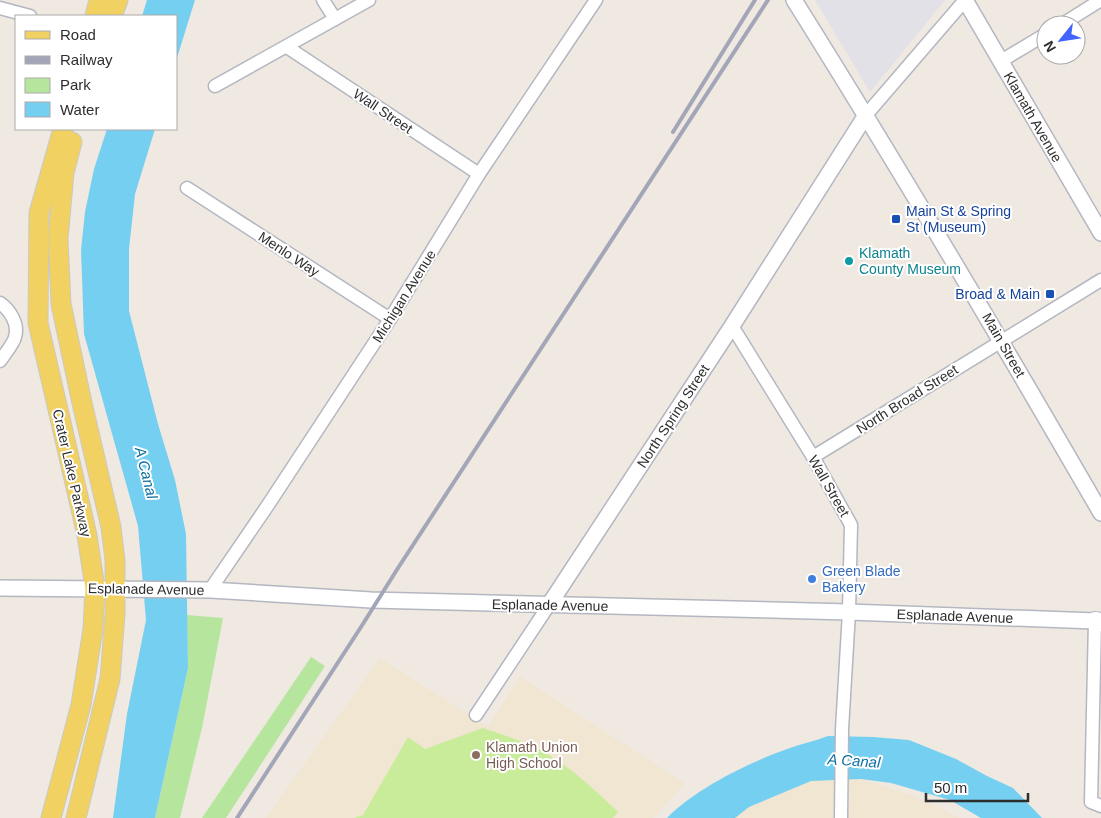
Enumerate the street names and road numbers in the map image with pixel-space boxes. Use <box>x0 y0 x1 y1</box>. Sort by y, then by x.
street label: Klamath Avenue <box>1001 69 1065 165</box>
street label: Wall Street <box>350 85 416 137</box>
street label: Menlo Way <box>255 228 323 280</box>
street label: Michigan Avenue <box>369 246 439 345</box>
street label: Main Street <box>979 310 1029 380</box>
street label: North Spring Street <box>634 361 712 471</box>
street label: North Broad Street <box>853 361 961 437</box>
street label: Crater Lake Parkway <box>50 408 94 538</box>
street label: Wall Street <box>805 453 853 520</box>
street label: Esplanade Avenue <box>88 580 205 598</box>
street label: Esplanade Avenue <box>492 596 609 614</box>
street label: Esplanade Avenue <box>896 606 1014 626</box>

